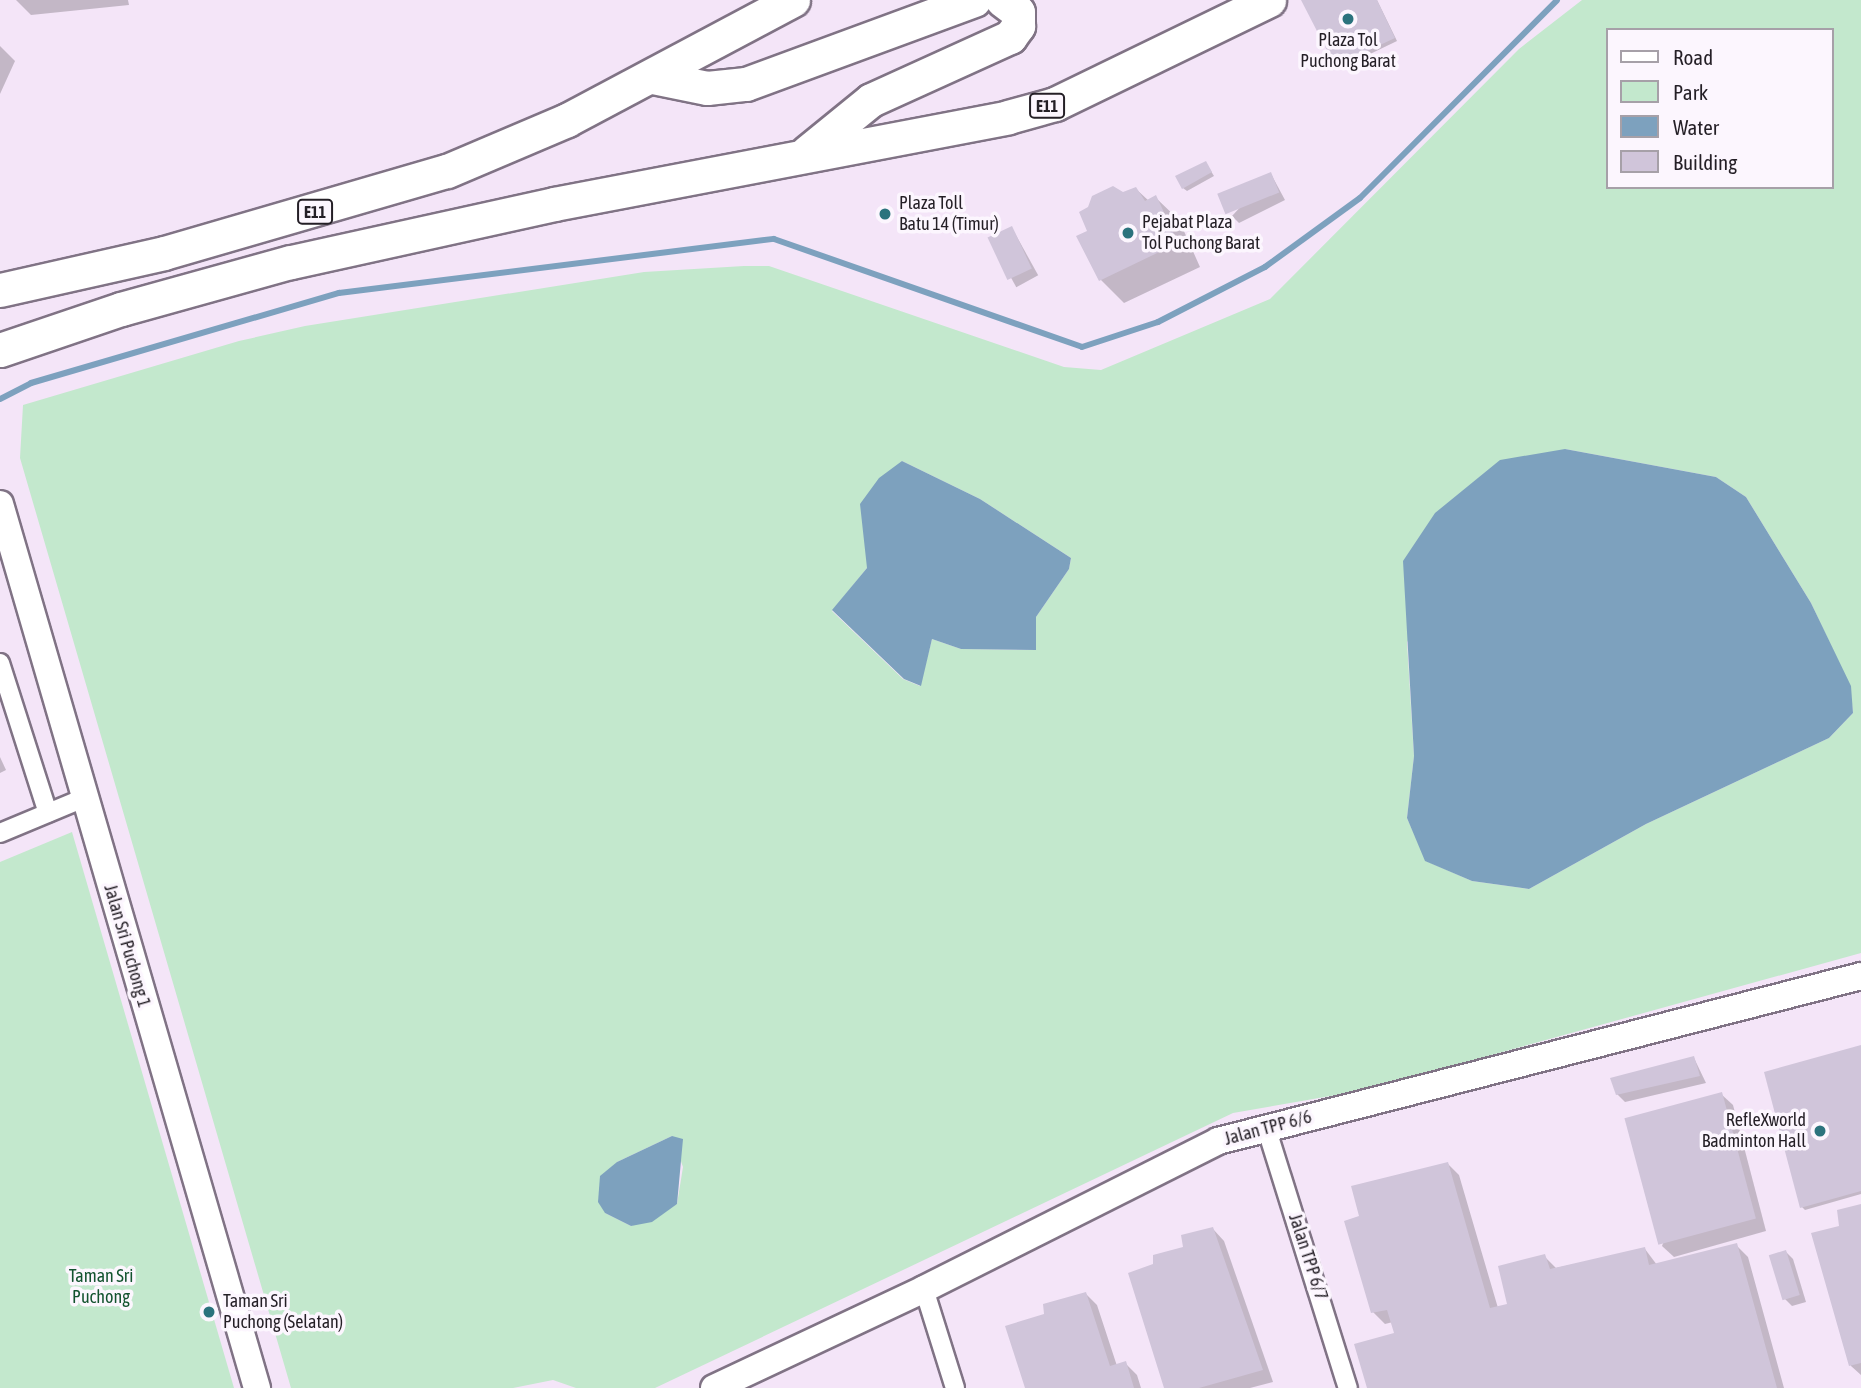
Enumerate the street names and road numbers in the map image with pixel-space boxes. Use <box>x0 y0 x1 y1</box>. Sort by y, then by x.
road number: E11 <box>1028 94 1066 118</box>
road number: E11 <box>296 200 334 224</box>
street label: Jalan Sri Puchong 1 <box>99 882 155 1010</box>
street label: Jalan TPP 6/6 <box>1222 1106 1314 1150</box>
street label: Jalan TPP 6/7 <box>1284 1211 1332 1303</box>

